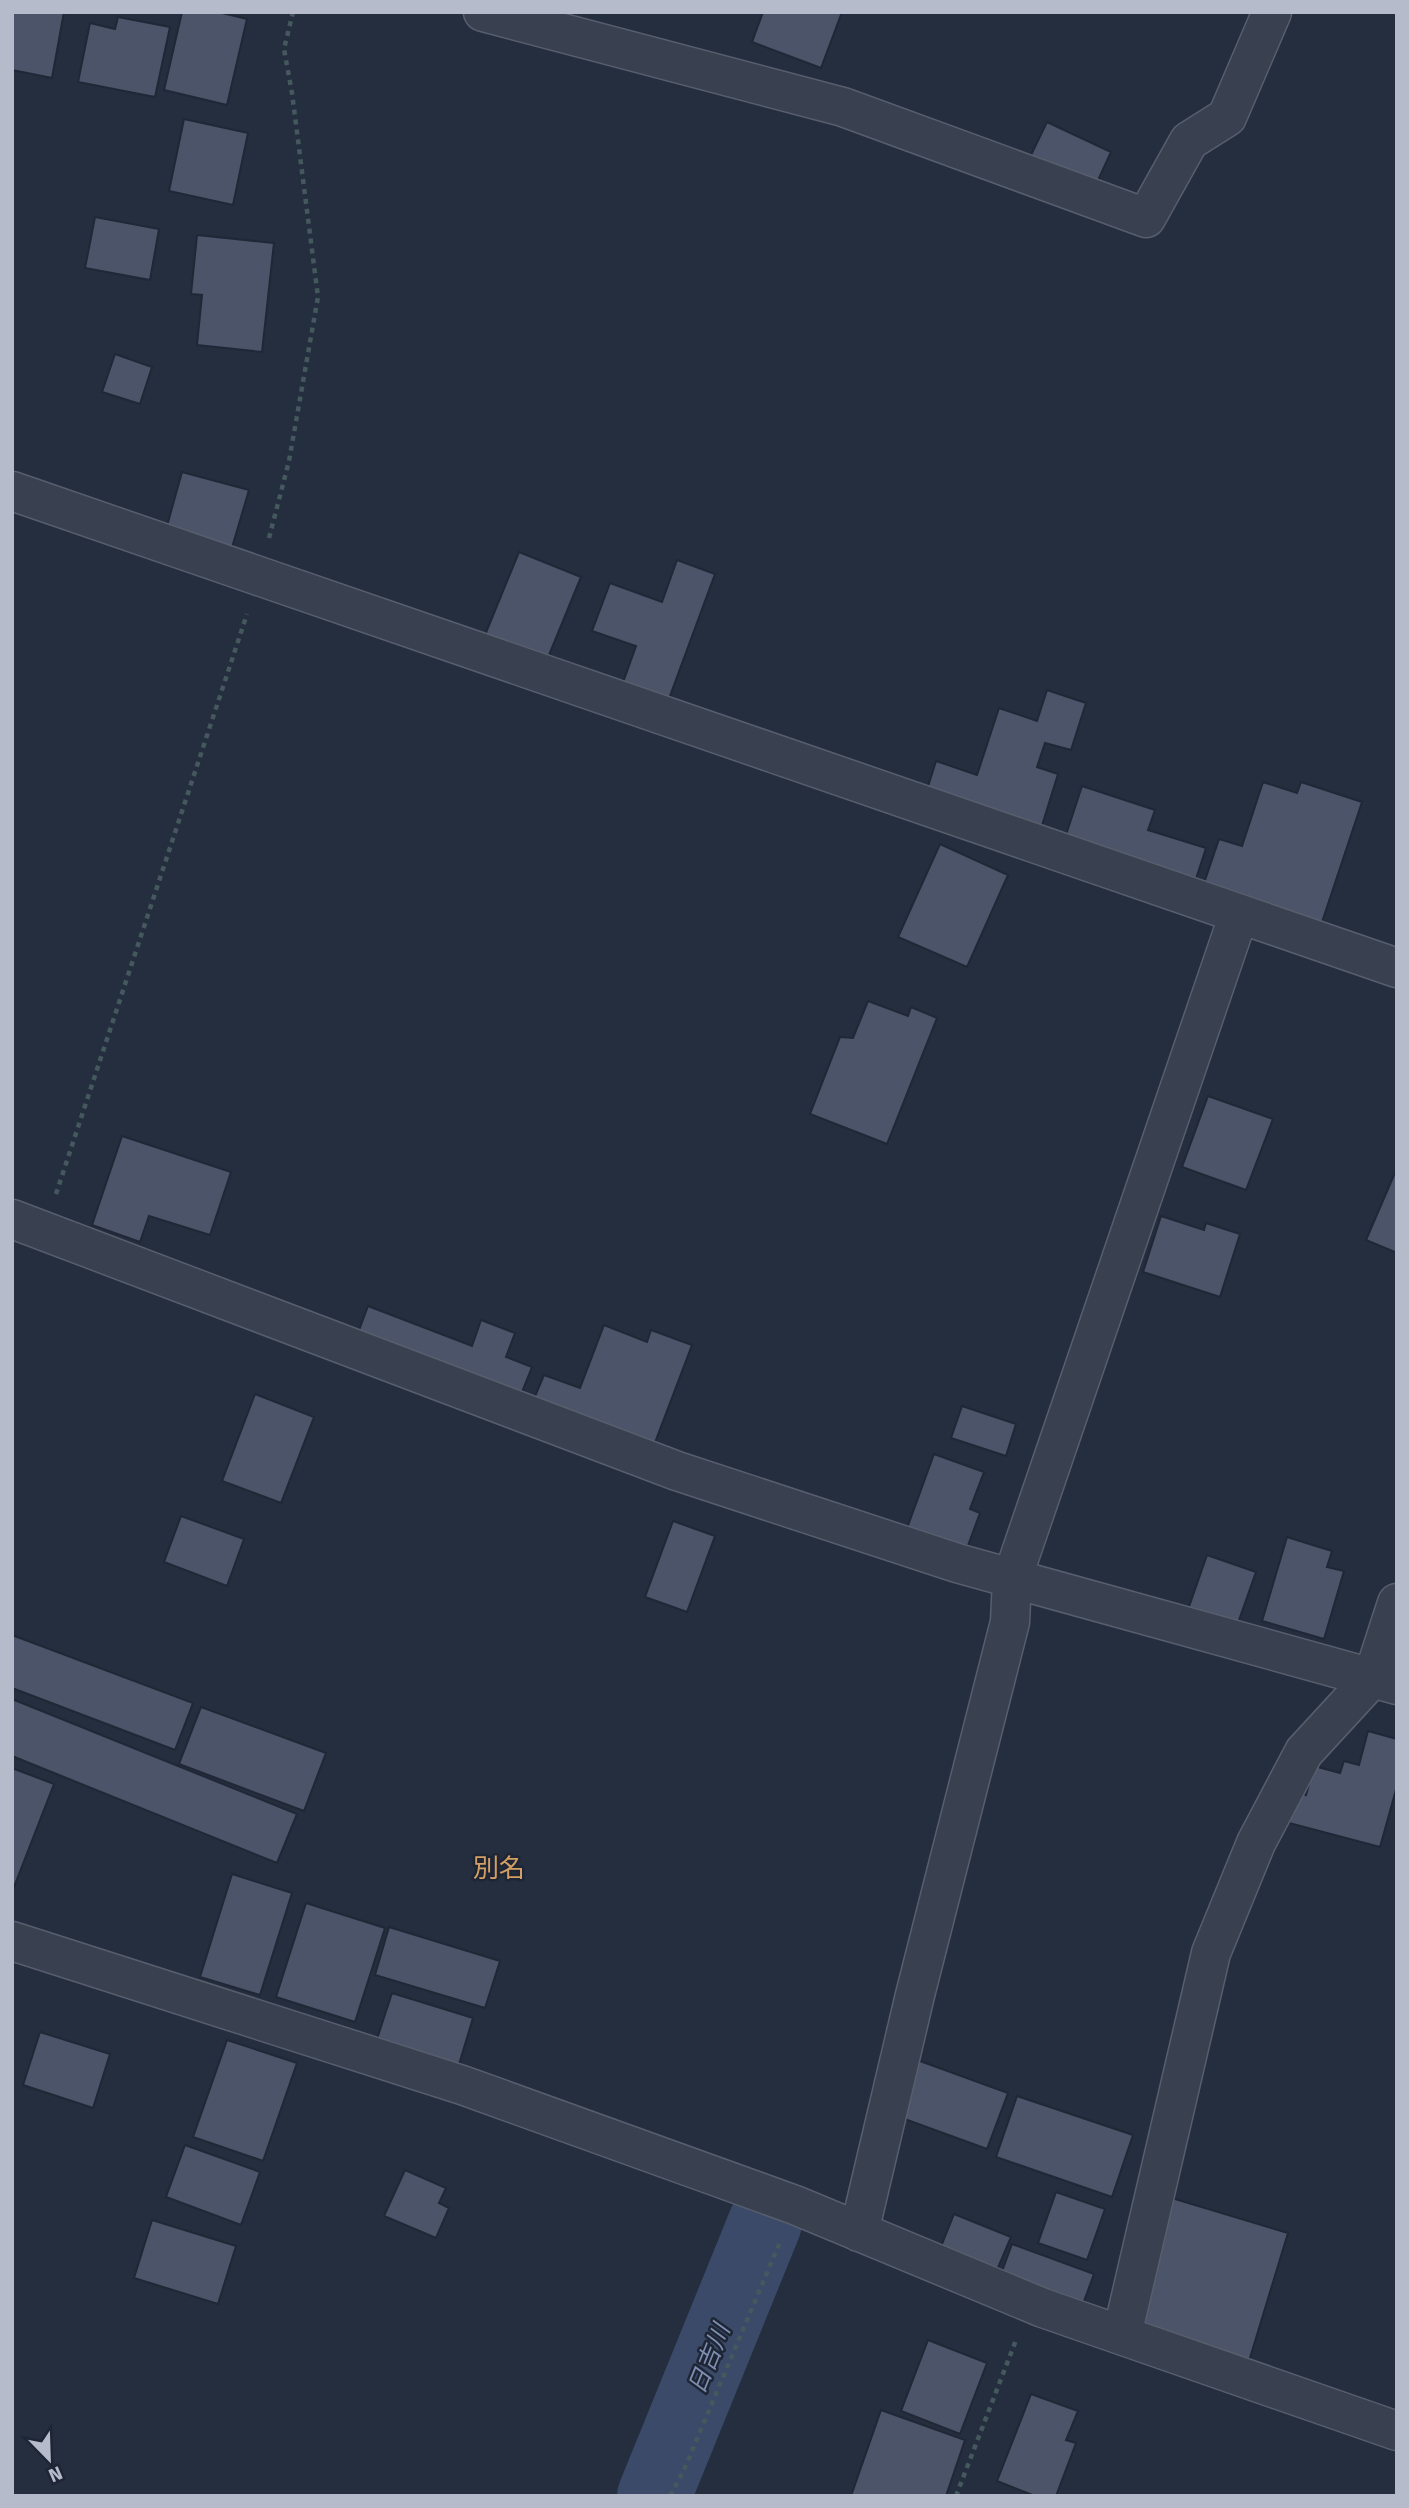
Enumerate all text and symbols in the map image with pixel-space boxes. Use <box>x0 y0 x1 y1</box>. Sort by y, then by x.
district label: 別名 <box>473 1853 525 1884</box>
water label: 日吉川 <box>683 2318 737 2398</box>
north arrow <box>14 2424 84 2494</box>
text: N <box>45 2461 66 2487</box>

